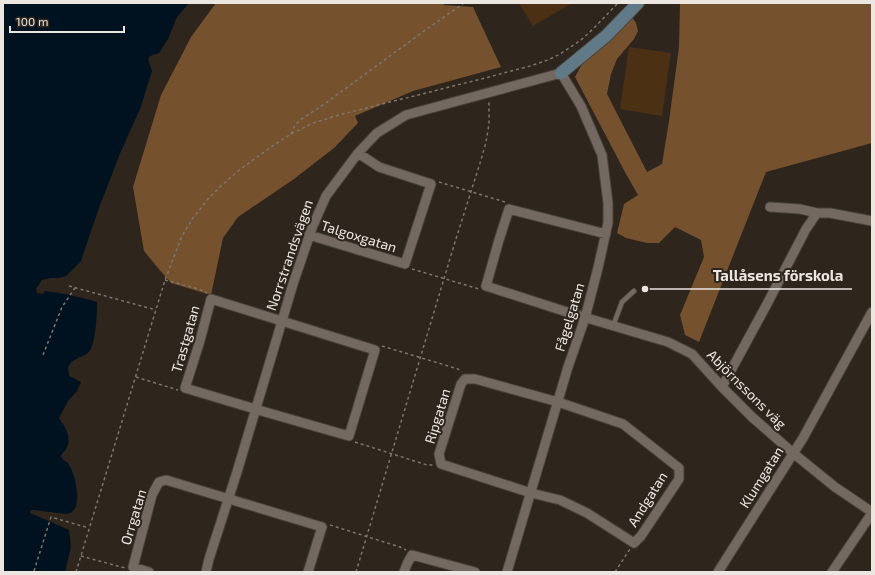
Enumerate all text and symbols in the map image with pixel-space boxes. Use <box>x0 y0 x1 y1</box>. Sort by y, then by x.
scale bar <box>10 8 124 34</box>
text: 100 m <box>16 14 48 28</box>
street label: Norrstrandsvägen <box>262 197 316 313</box>
street label: Talgoxgatan <box>319 216 399 256</box>
callout: Tallåsens förskola <box>705 262 852 289</box>
text: Tallåsens förskola <box>713 266 843 284</box>
street label: Fågelgatan <box>551 281 587 353</box>
street label: Trastgatan <box>167 303 203 375</box>
street label: Abjörnssons väg <box>704 346 790 432</box>
street label: Ripgatan <box>421 386 453 446</box>
street label: Klumgatan <box>735 443 787 511</box>
street label: Andgatan <box>624 468 670 530</box>
street label: Orrgatan <box>117 487 149 547</box>

